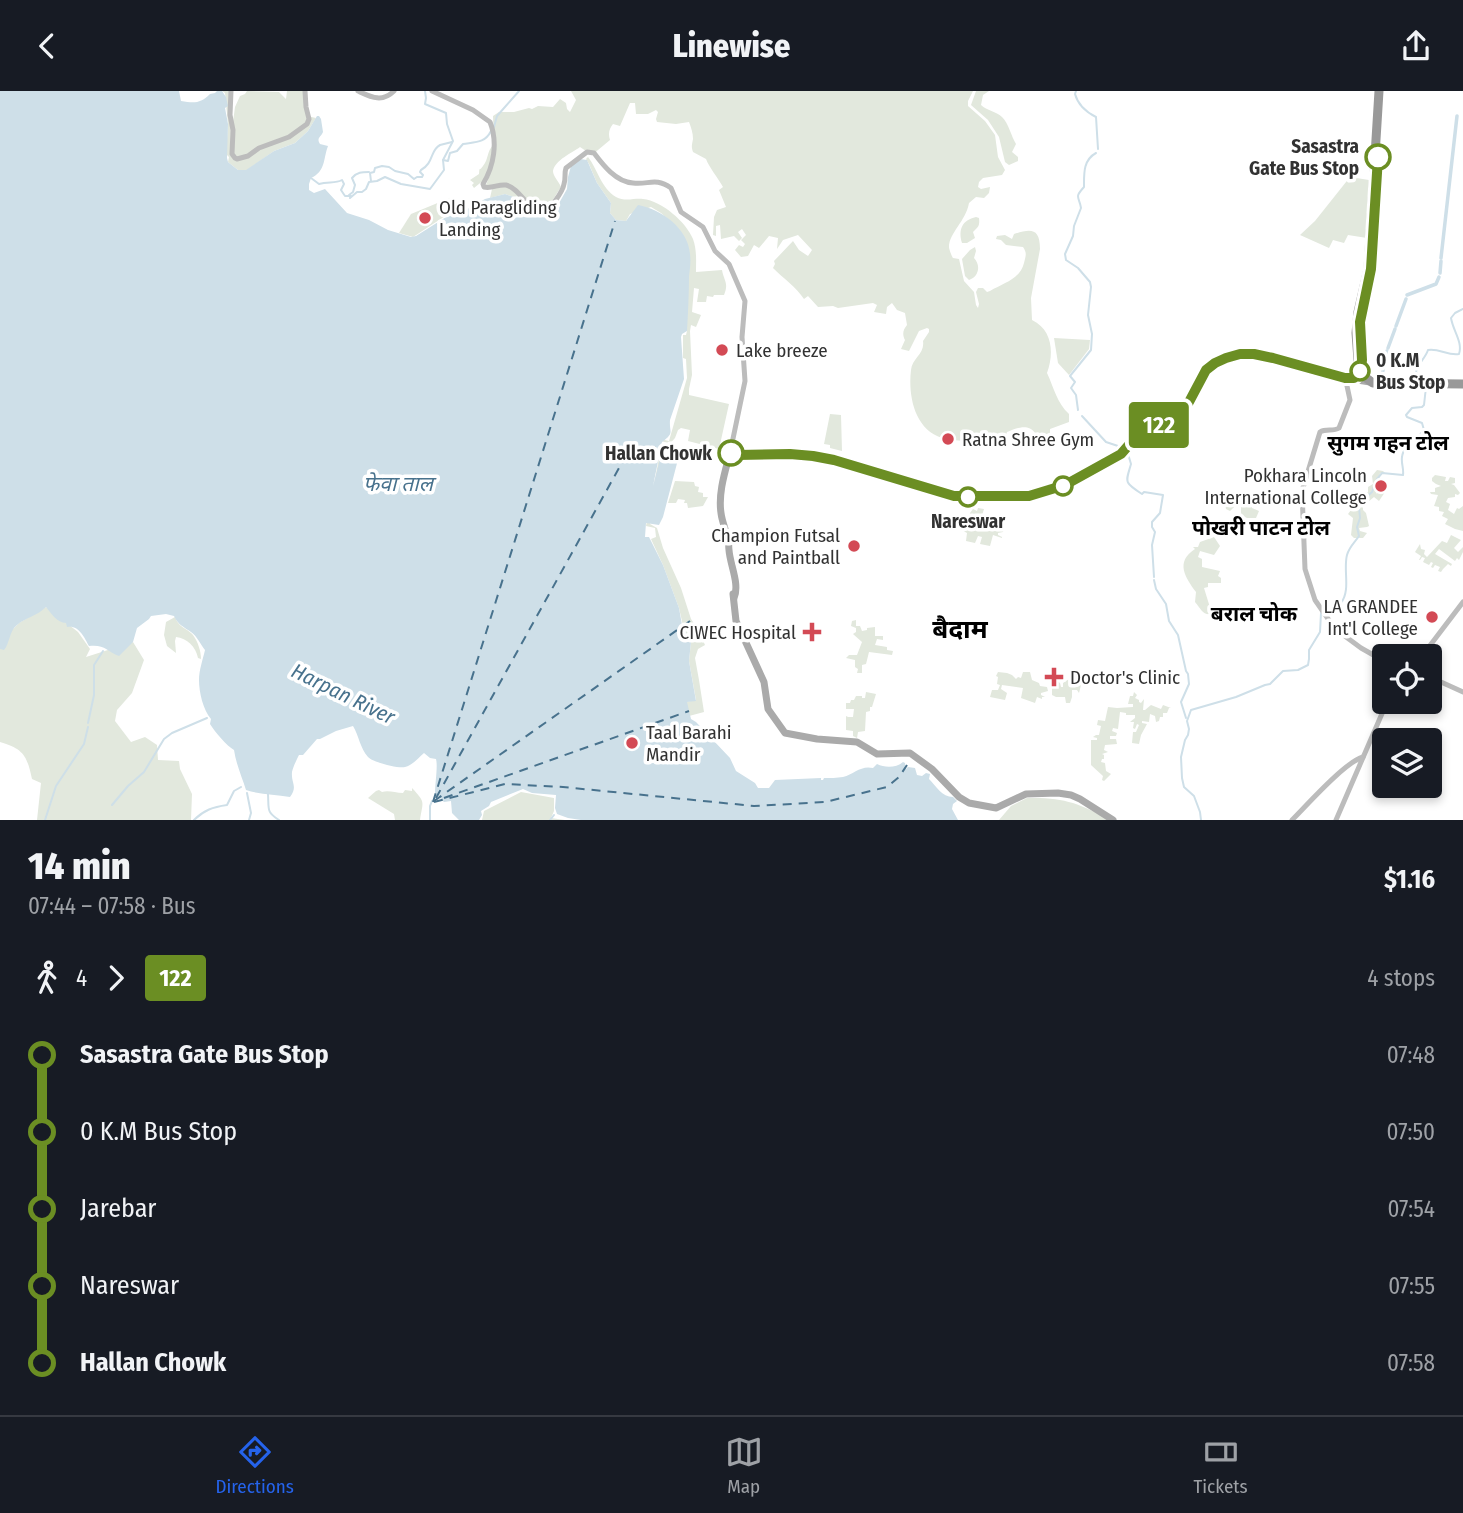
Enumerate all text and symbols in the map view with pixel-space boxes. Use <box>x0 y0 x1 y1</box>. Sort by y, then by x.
icon: back <box>28 27 66 65</box>
text: Linewise <box>673 27 790 65</box>
icon: share <box>1397 27 1435 65</box>
place label: Sasastra Gate Bus Stop <box>1249 135 1359 180</box>
marker: Sasastra Gate Bus Stop <box>1365 144 1391 170</box>
place label: Old Paragliding Landing <box>439 196 557 241</box>
marker: Old Paragliding Landing <box>417 210 433 226</box>
place label: Lake breeze <box>736 339 828 362</box>
marker: Lake breeze <box>714 342 730 358</box>
place label: 0 K.M Bus Stop <box>1376 349 1445 394</box>
marker: 0 K.M Bus Stop <box>1350 361 1370 381</box>
line badge: 122 <box>1119 402 1199 448</box>
text: 122 <box>1143 411 1175 439</box>
place label: Ratna Shree Gym <box>962 428 1094 451</box>
district label: सुगम गहन टोल <box>1327 430 1449 456</box>
marker: Ratna Shree Gym <box>940 431 956 447</box>
marker: Hallan Chowk <box>718 440 744 466</box>
place label: Hallan Chowk <box>605 442 712 465</box>
place label: Pokhara Lincoln International College <box>1205 464 1367 509</box>
water label: फेवा ताल <box>363 471 437 497</box>
unlabelled marker <box>1053 476 1073 496</box>
marker: Pokhara Lincoln International College <box>1373 478 1389 494</box>
marker: Nareswar <box>958 487 978 507</box>
place label: Nareswar <box>931 510 1006 533</box>
district label: पोखरी पाटन टोल <box>1192 515 1330 541</box>
place label: Champion Futsal and Paintball <box>711 524 840 569</box>
marker: Champion Futsal and Paintball <box>846 538 862 554</box>
place label: LA GRANDEE Int'l College <box>1323 595 1418 640</box>
district label: बराल चोक <box>1211 601 1298 627</box>
marker: LA GRANDEE Int'l College <box>1424 609 1440 625</box>
district label: बैदाम <box>932 614 989 645</box>
place label: CIWEC Hospital <box>680 621 796 644</box>
marker: CIWEC Hospital <box>802 622 822 642</box>
map controls <box>1372 644 1442 798</box>
button: locate <box>1372 644 1442 714</box>
water label: Harpan River <box>287 658 400 731</box>
place label: Doctor's Clinic <box>1070 666 1180 689</box>
marker: Doctor's Clinic <box>1044 667 1064 687</box>
place label: Taal Barahi Mandir <box>646 721 732 766</box>
button: layers <box>1372 728 1442 798</box>
marker: Taal Barahi Mandir <box>624 735 640 751</box>
text: 14 min <box>28 843 131 889</box>
text: $1.16 <box>1384 864 1435 895</box>
text: 07:44 – 07:58 · Bus <box>28 892 196 920</box>
icon: walk <box>28 959 66 997</box>
icon: forward <box>97 959 135 997</box>
text: 4 <box>76 964 87 992</box>
text: 122 <box>159 964 192 992</box>
text: 4 stops <box>1367 964 1435 992</box>
text: Sasastra Gate Bus Stop <box>80 1039 329 1070</box>
text: 07:48 <box>1387 1041 1435 1069</box>
text: 0 K.M Bus Stop <box>80 1116 237 1147</box>
text: 07:50 <box>1387 1118 1435 1146</box>
text: Jarebar <box>80 1193 156 1224</box>
text: 07:54 <box>1387 1195 1435 1223</box>
text: Nareswar <box>80 1270 179 1301</box>
text: 07:55 <box>1388 1272 1435 1300</box>
text: Hallan Chowk <box>80 1347 226 1378</box>
text: 07:58 <box>1387 1349 1435 1377</box>
tab: Directions <box>215 1433 294 1498</box>
tab: Map <box>725 1433 763 1498</box>
tab: Tickets <box>1193 1433 1248 1498</box>

